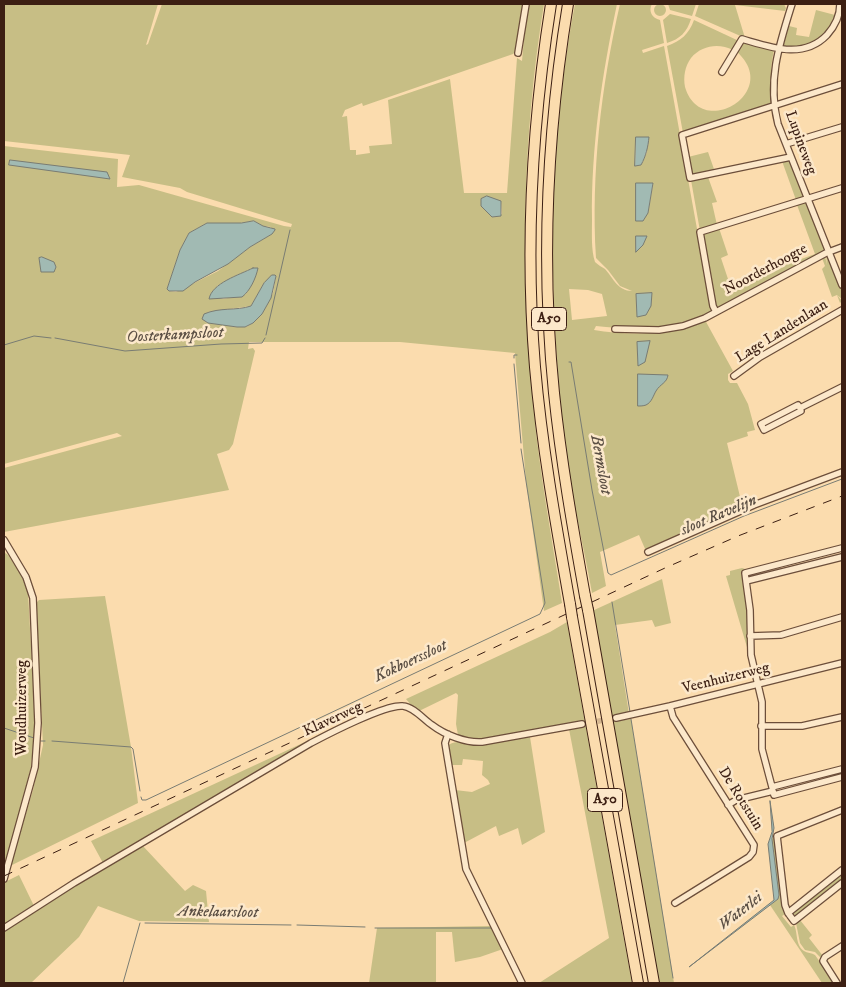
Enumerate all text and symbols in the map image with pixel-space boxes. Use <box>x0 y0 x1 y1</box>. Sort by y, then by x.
street label: Lupineweg <box>780 109 820 177</box>
street label: Noorderhoogte <box>721 240 811 300</box>
street label: Lage Landenlaan <box>732 296 832 368</box>
road number: A50 <box>532 308 566 330</box>
water label: Oosterkampsloot <box>126 324 224 348</box>
water label: Bermsloot <box>585 434 615 496</box>
water label: sloot Ravelijn <box>678 491 760 541</box>
water label: Kokboerssloot <box>372 637 450 687</box>
street label: Veenhuizerweg <box>680 659 772 699</box>
street label: Woudhuizerweg <box>14 660 32 756</box>
street label: Klaverweg <box>301 699 365 741</box>
street label: De Rotstuin <box>713 764 767 834</box>
road number: A50 <box>588 788 622 812</box>
water label: Waterlei <box>715 889 767 935</box>
water label: Ankelaarsloot <box>178 903 258 923</box>

